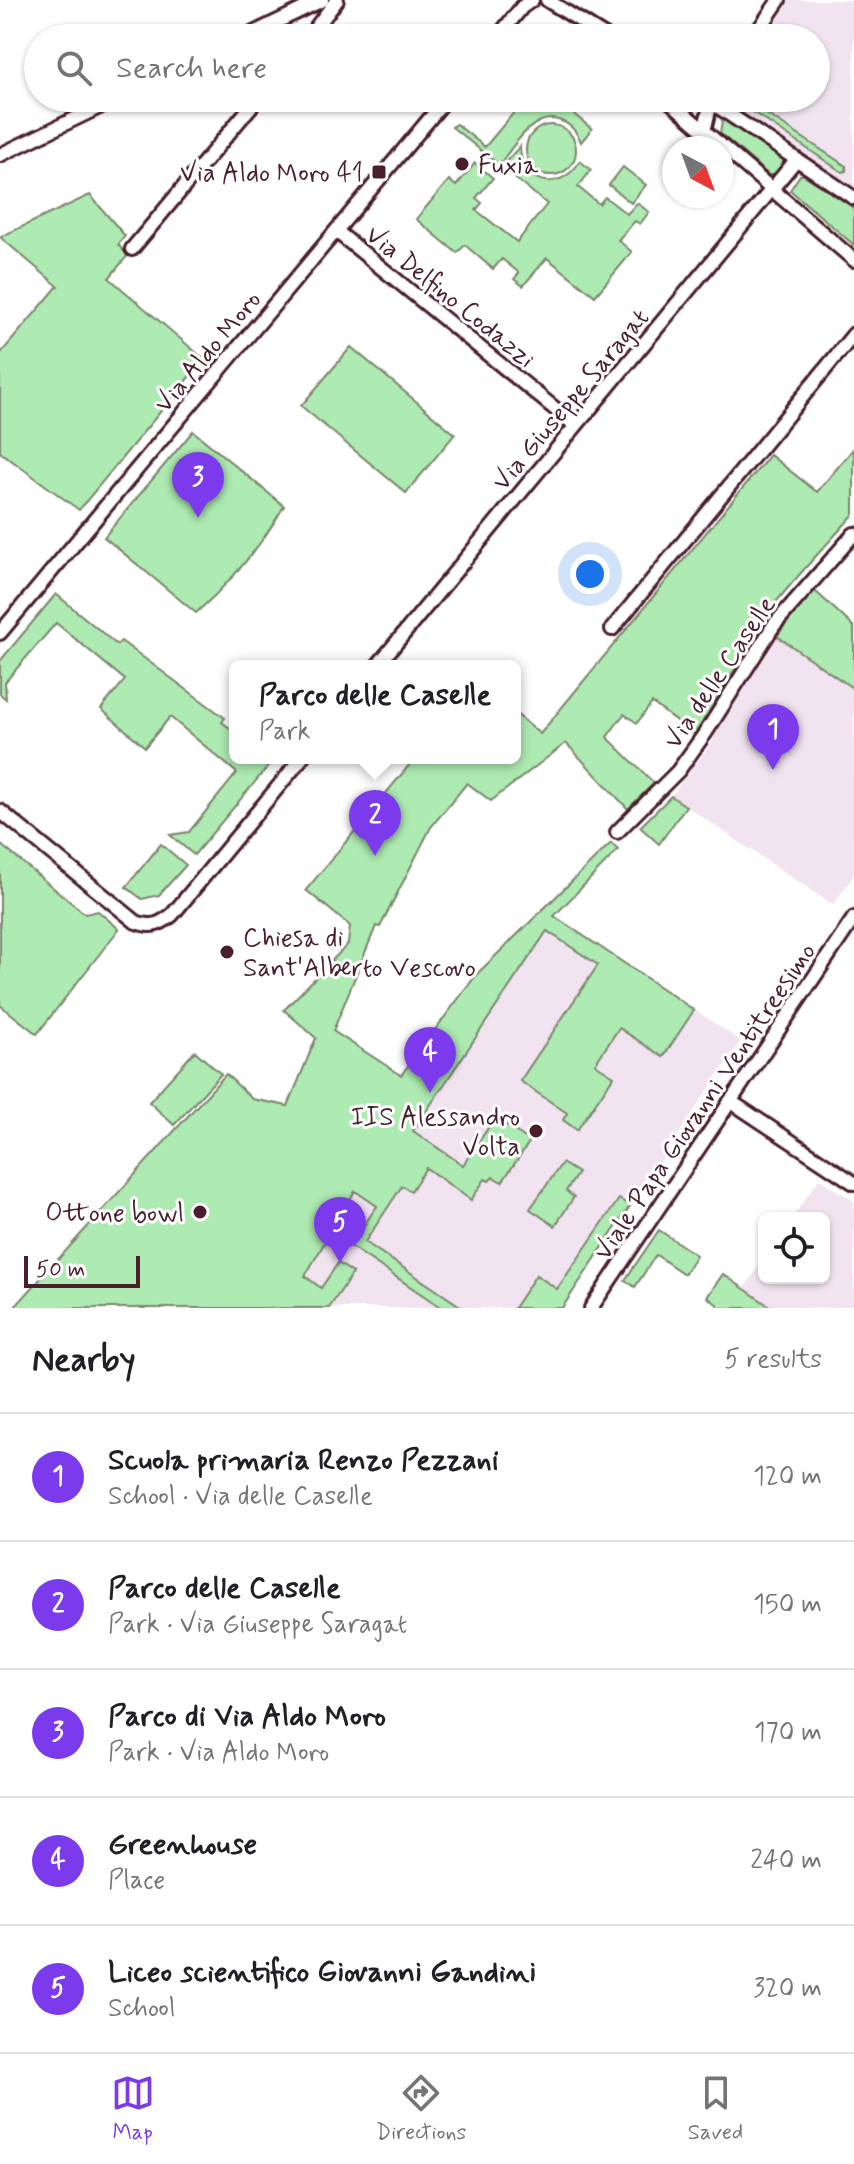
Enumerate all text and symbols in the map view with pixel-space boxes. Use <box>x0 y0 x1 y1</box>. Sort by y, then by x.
search box <box>24 24 830 112</box>
icon: search <box>52 46 96 90</box>
text: Search here <box>116 49 267 88</box>
north arrow <box>662 136 734 208</box>
place label: Fuxia <box>478 149 539 183</box>
marker: Fuxia <box>453 155 471 173</box>
place label: Via Aldo Moro 41 <box>180 157 363 191</box>
marker: Via Aldo Moro 41 <box>370 163 388 181</box>
street label: Via Delfino Codazzi <box>358 219 542 377</box>
street label: Via Aldo Moro <box>147 284 270 420</box>
street label: Via Giuseppe Saragat <box>485 302 658 498</box>
pin: 3 <box>172 452 224 518</box>
your location <box>570 554 610 594</box>
street label: Via delle Caselle <box>657 590 784 756</box>
popup <box>229 660 521 764</box>
text: Parco delle Caselle <box>259 676 491 715</box>
pin: 1 <box>747 704 799 770</box>
text: Park <box>259 715 310 749</box>
pin: 2 <box>349 790 401 856</box>
place label: Chiesa di Sant'Alberto Vescovo <box>243 922 476 986</box>
street label: Viale Papa Giovanni Ventitreesimo <box>587 937 825 1267</box>
marker: Chiesa di Sant'Alberto Vescovo <box>218 943 236 961</box>
pin: 4 <box>404 1027 456 1093</box>
place label: IIS Alessandro Volta <box>351 1101 520 1165</box>
marker: IIS Alessandro Volta <box>527 1122 545 1140</box>
place label: Ottone bowl <box>45 1197 184 1231</box>
pin: 5 <box>314 1197 366 1263</box>
marker: Ottone bowl <box>191 1203 209 1221</box>
map controls <box>758 1212 830 1284</box>
button: locate <box>758 1212 830 1284</box>
scale bar <box>24 1252 140 1288</box>
text: 50 m <box>36 1256 85 1284</box>
text: Nearby <box>32 1338 136 1383</box>
text: 5 results <box>724 1343 822 1377</box>
text: Scuola primaria Renzo Pezzani <box>108 1441 499 1480</box>
text: 1 <box>52 1460 64 1494</box>
text: 120 m <box>753 1460 822 1494</box>
text: School · Via delle Caselle <box>108 1480 373 1514</box>
text: Parco delle Caselle <box>108 1569 341 1608</box>
text: 2 <box>52 1588 64 1622</box>
text: 150 m <box>753 1588 822 1622</box>
text: Park · Via Giuseppe Saragat <box>108 1608 407 1642</box>
text: Parco di Via Aldo Moro <box>108 1697 386 1736</box>
text: 3 <box>52 1716 64 1750</box>
text: 170 m <box>754 1716 822 1750</box>
text: Park · Via Aldo Moro <box>108 1736 329 1770</box>
text: Greenhouse <box>108 1825 257 1864</box>
text: 4 <box>50 1844 66 1878</box>
text: 240 m <box>750 1844 822 1878</box>
text: Place <box>108 1864 165 1898</box>
text: Liceo scientifico Giovanni Gandini <box>108 1953 536 1992</box>
text: 5 <box>50 1972 66 2006</box>
text: 320 m <box>753 1972 822 2006</box>
text: School <box>108 1992 175 2026</box>
tab: Map <box>111 2071 155 2147</box>
tab: Directions <box>376 2071 466 2147</box>
tab: Saved <box>688 2071 743 2147</box>

